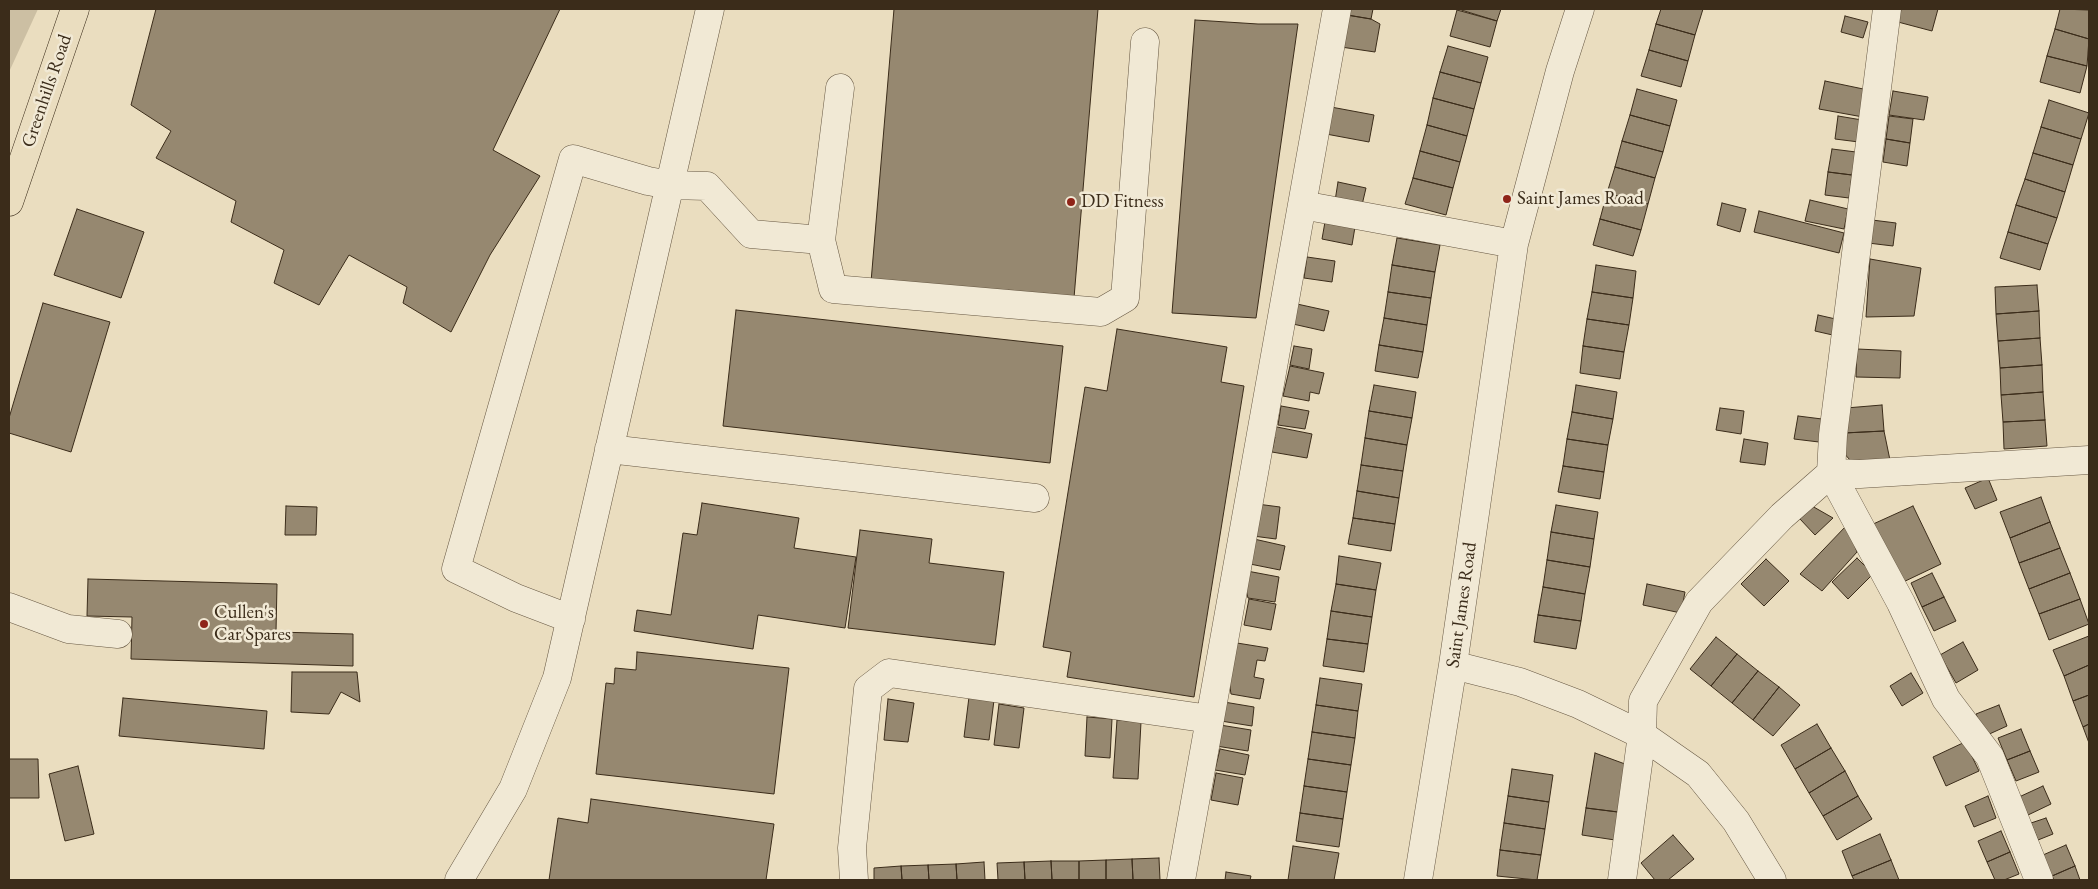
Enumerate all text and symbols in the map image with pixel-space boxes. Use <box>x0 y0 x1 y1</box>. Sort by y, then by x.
street label: Greenhills Road <box>17 31 77 151</box>
place label: Saint James Road <box>1517 188 1644 210</box>
place label: DD Fitness <box>1081 191 1164 213</box>
marker: Saint James Road <box>1501 193 1513 205</box>
marker: DD Fitness <box>1065 196 1077 208</box>
street label: Saint James Road <box>1442 541 1482 669</box>
place label: Cullen's Car Spares <box>214 602 291 646</box>
marker: Cullen's Car Spares <box>198 618 210 630</box>

